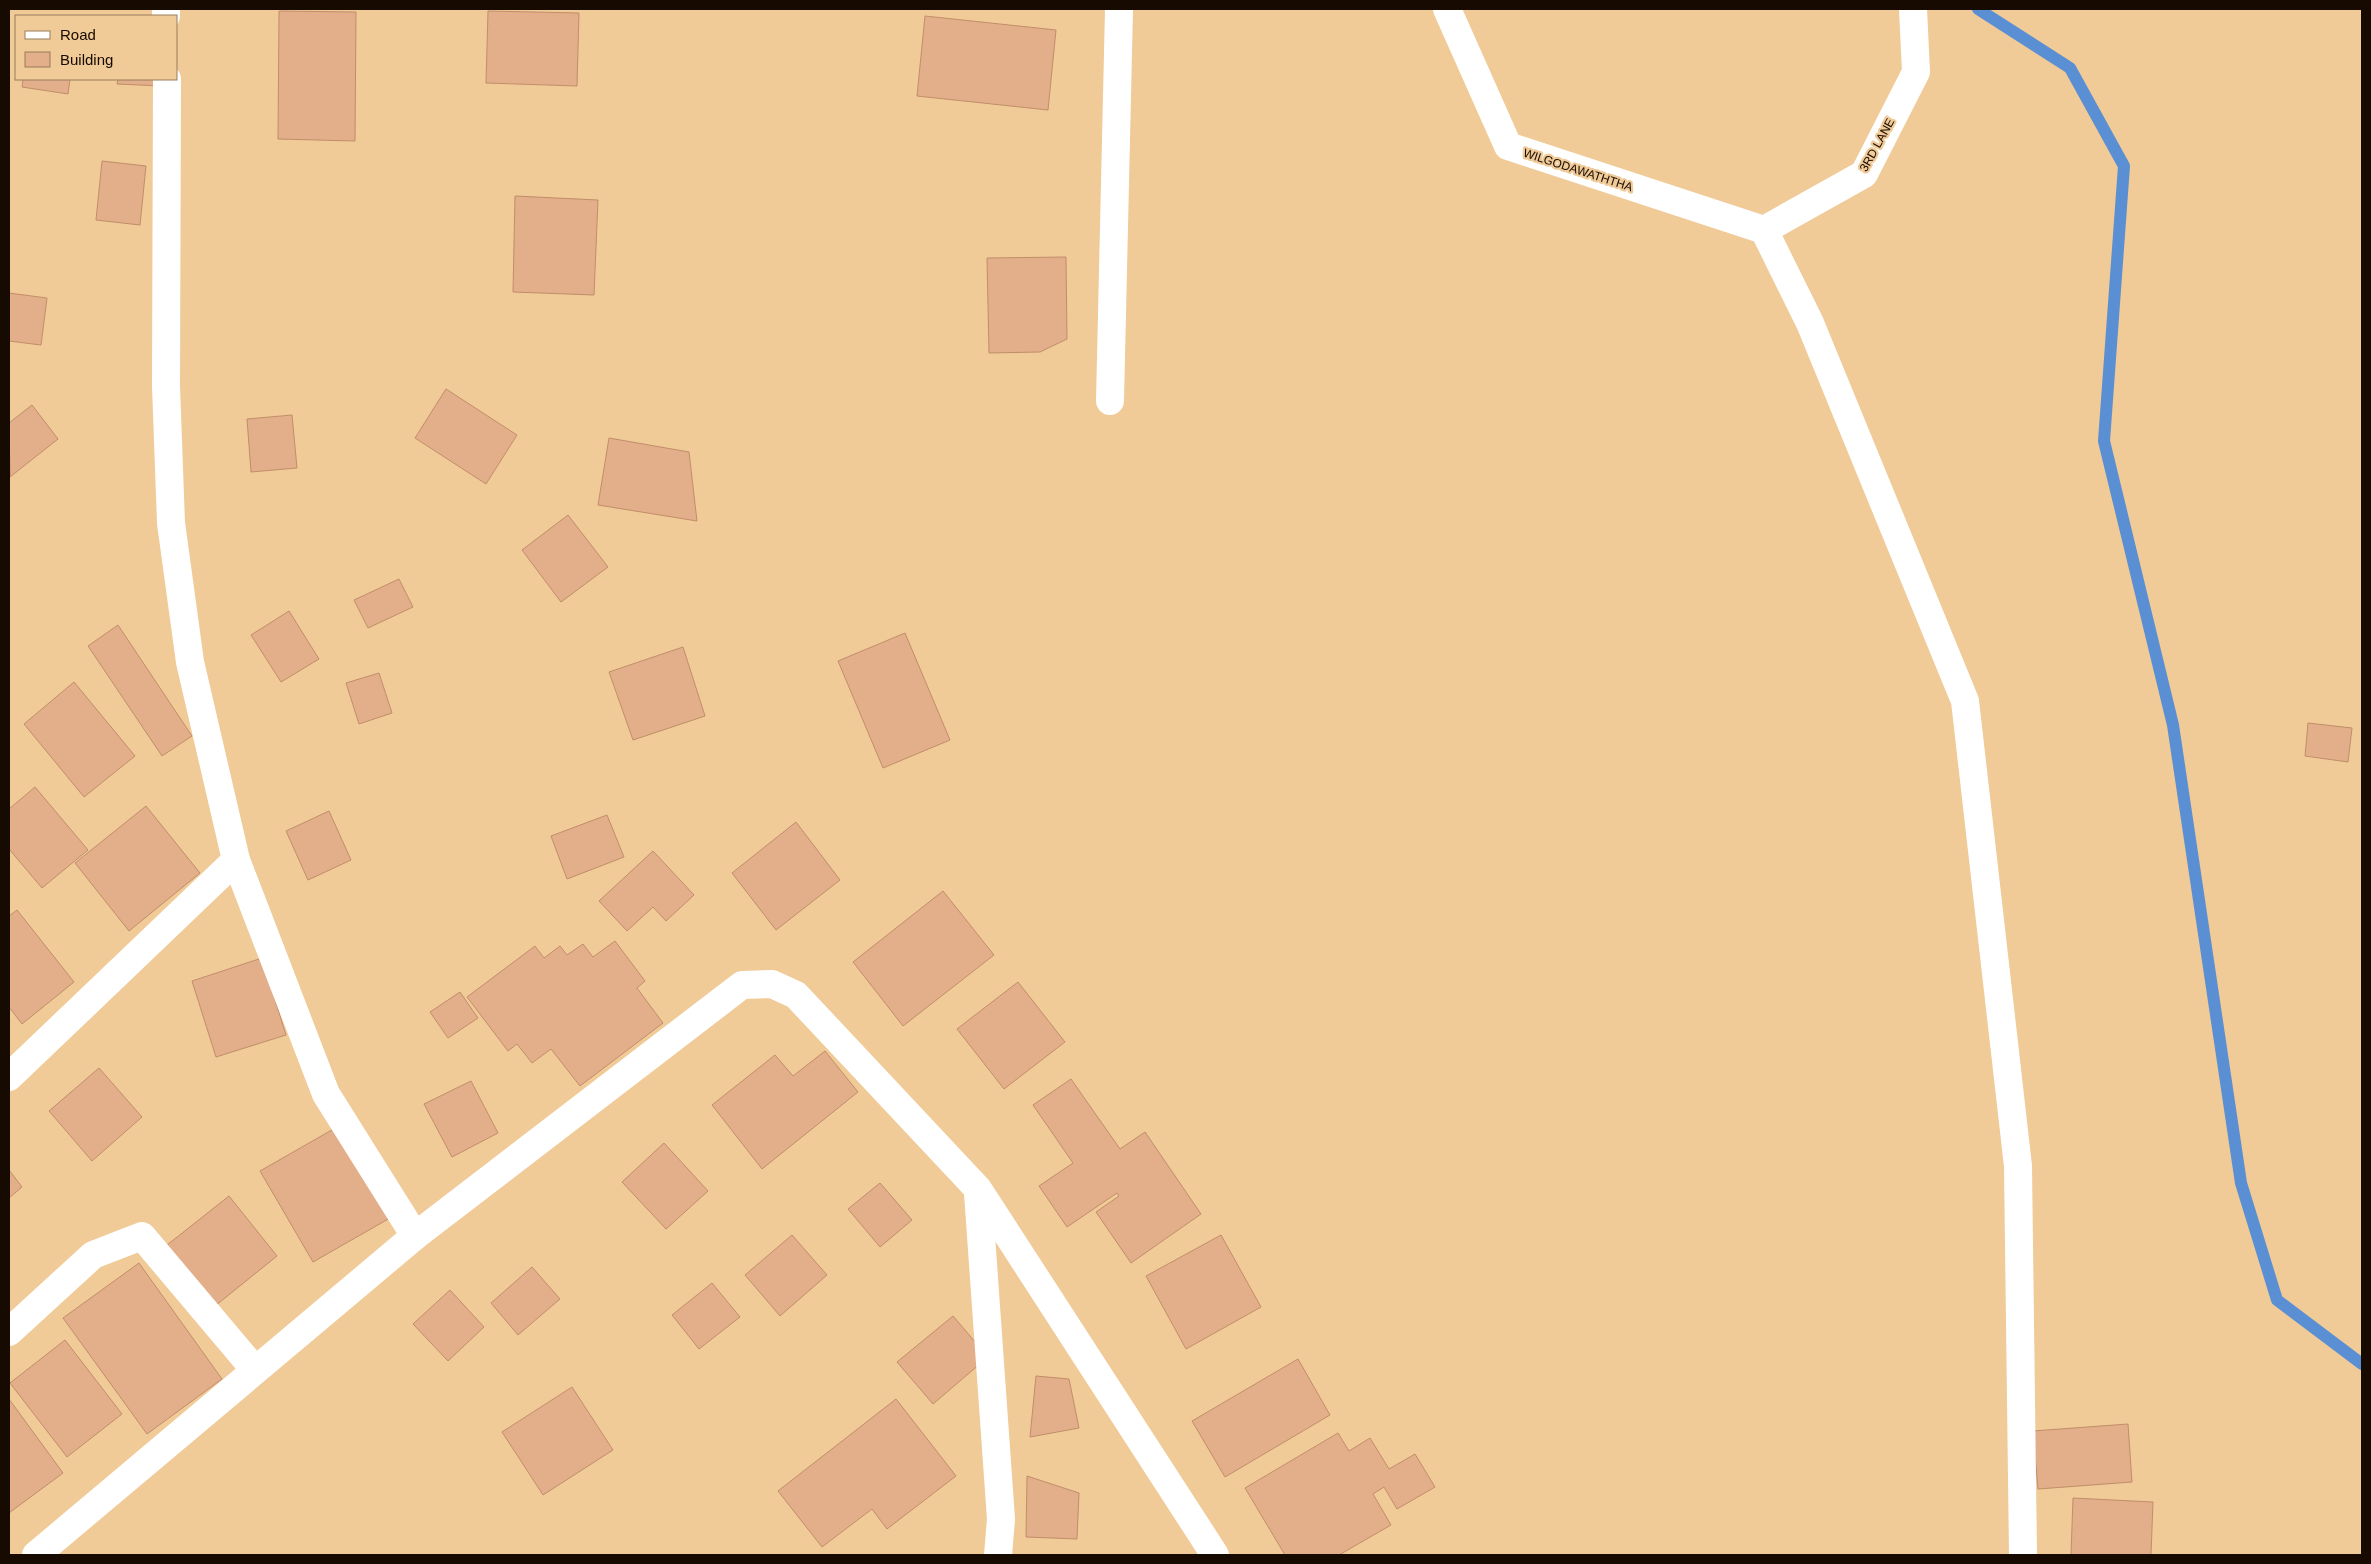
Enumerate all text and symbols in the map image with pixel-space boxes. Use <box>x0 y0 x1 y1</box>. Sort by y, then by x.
legend <box>15 15 178 80</box>
text: Road <box>60 26 96 43</box>
text: Building <box>60 51 113 68</box>
street label: 3RD LANE <box>1857 116 1897 174</box>
street label: WILGODAWATHTHA <box>1522 146 1634 194</box>

